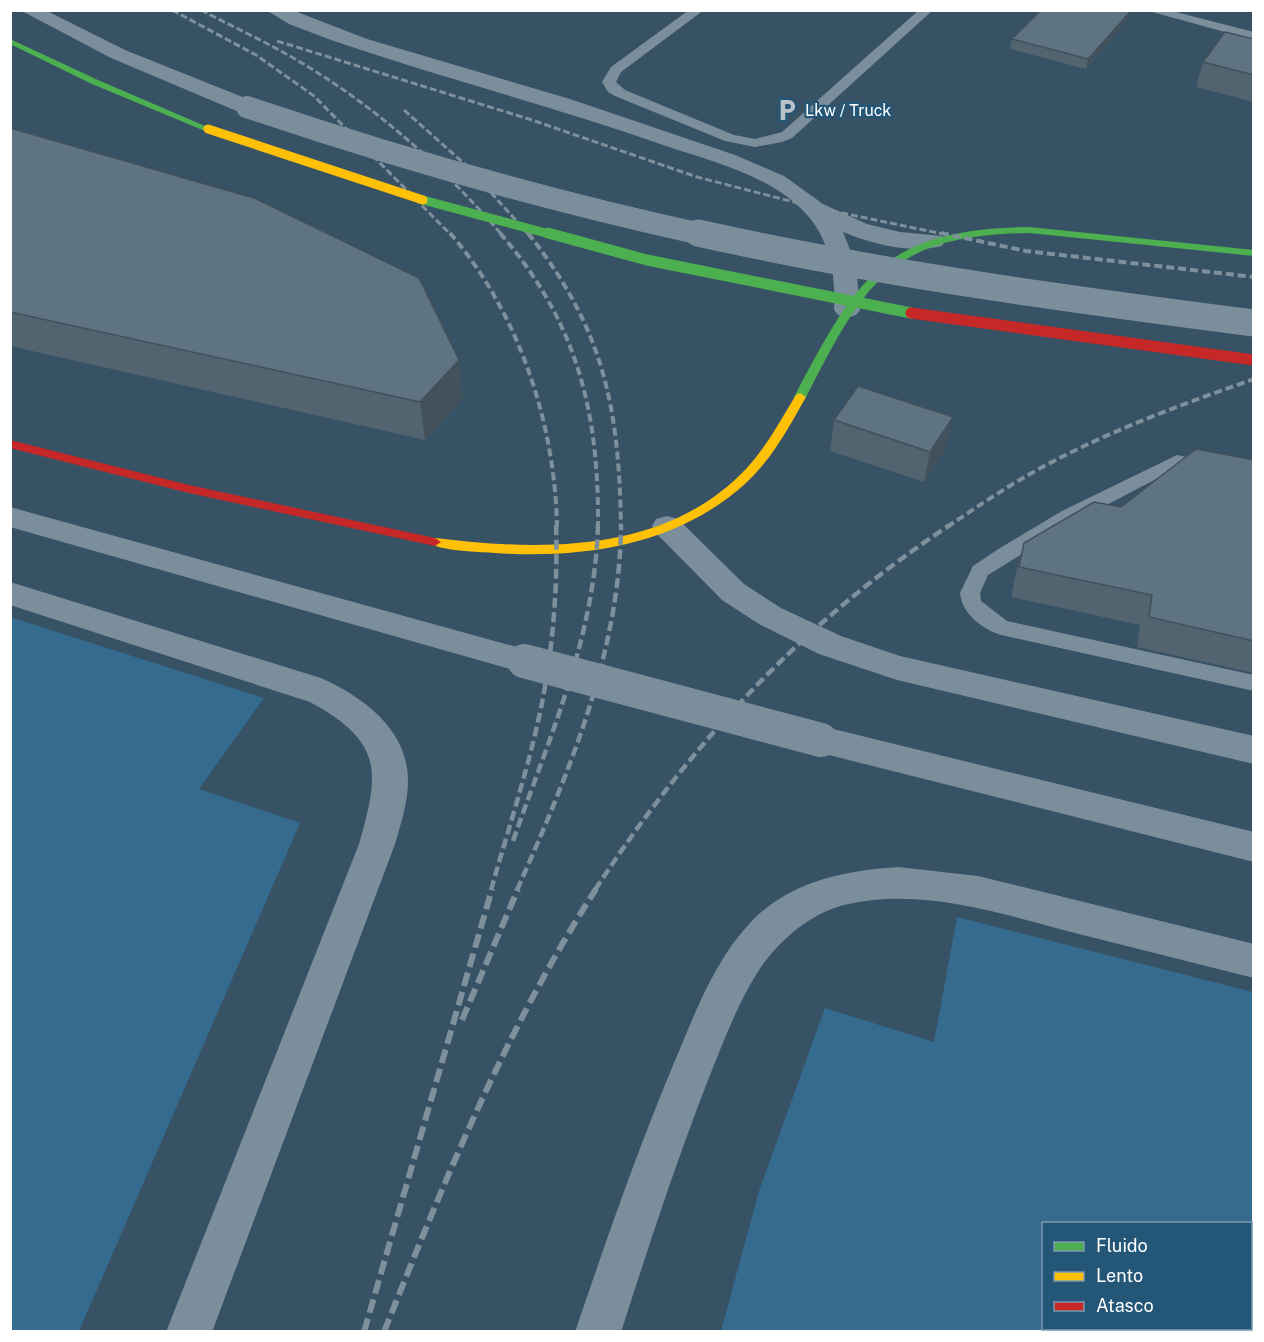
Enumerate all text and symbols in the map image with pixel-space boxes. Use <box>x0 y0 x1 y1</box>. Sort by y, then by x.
parking icon: Lkw / Truck <box>774 97 800 123</box>
place label: Lkw / Truck <box>805 101 891 120</box>
legend <box>1042 1222 1252 1330</box>
text: Fluido <box>1096 1235 1148 1256</box>
text: Lento <box>1096 1265 1143 1286</box>
text: Atasco <box>1096 1295 1154 1316</box>

